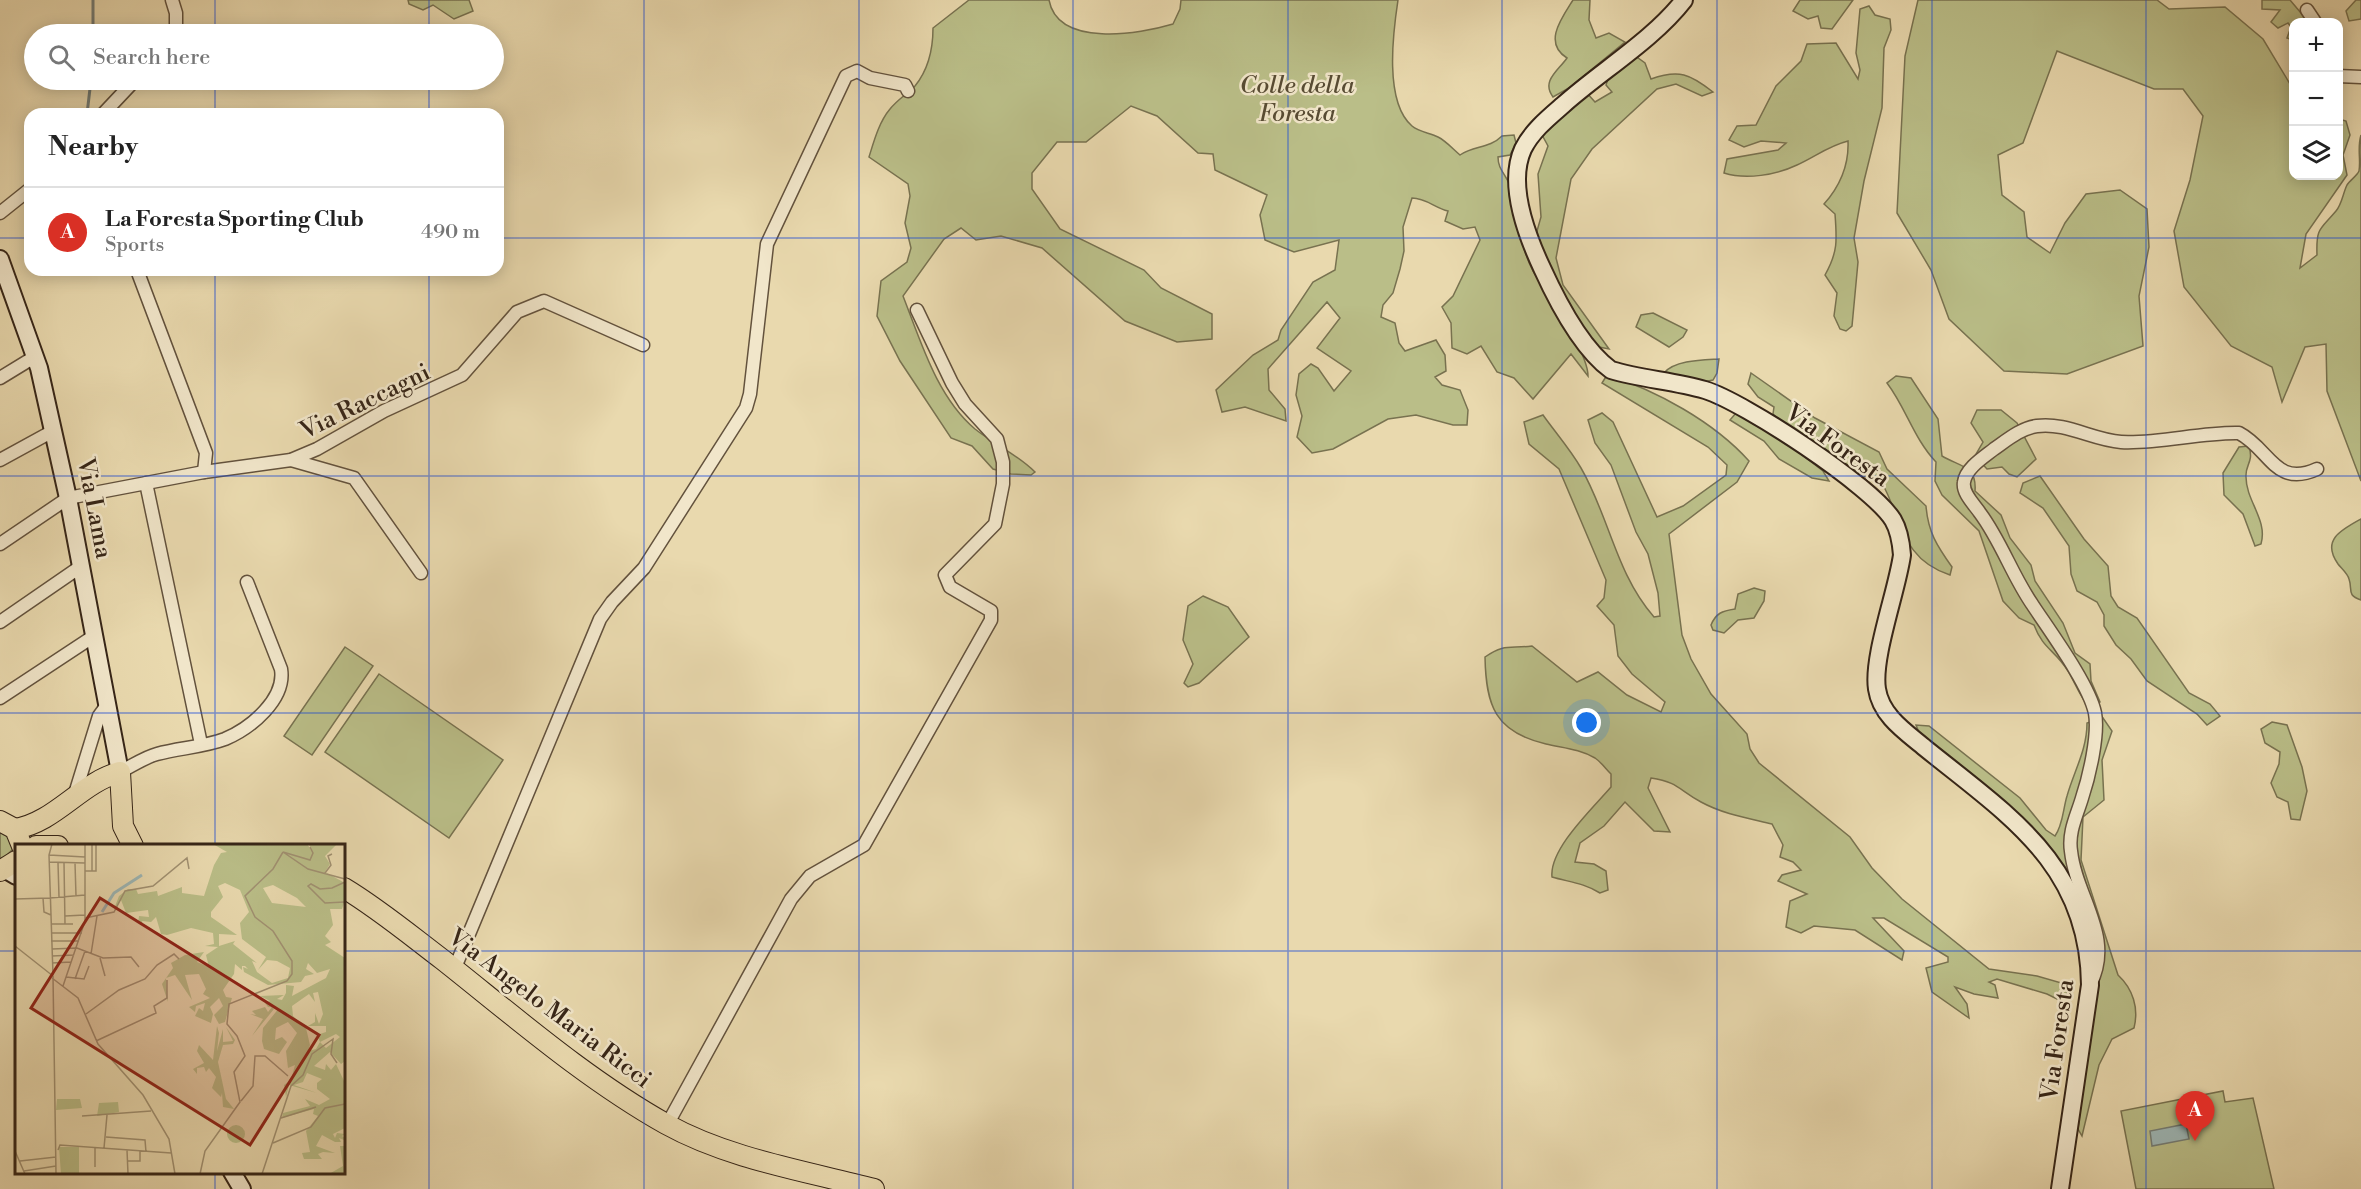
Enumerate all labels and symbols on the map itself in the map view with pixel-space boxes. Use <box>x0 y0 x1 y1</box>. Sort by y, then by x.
park label: Colle della Foresta <box>1240 71 1355 129</box>
street label: Via Raccagni <box>295 357 436 447</box>
street label: Via Foresta <box>1778 397 1896 494</box>
street label: Via Lama <box>69 454 119 562</box>
your location <box>1572 708 1601 737</box>
inset map <box>15 844 345 1174</box>
street label: Via Angelo Maria Ricci <box>441 922 657 1095</box>
street label: Via Foresta <box>2034 977 2081 1104</box>
pin: A <box>2176 1092 2214 1141</box>

